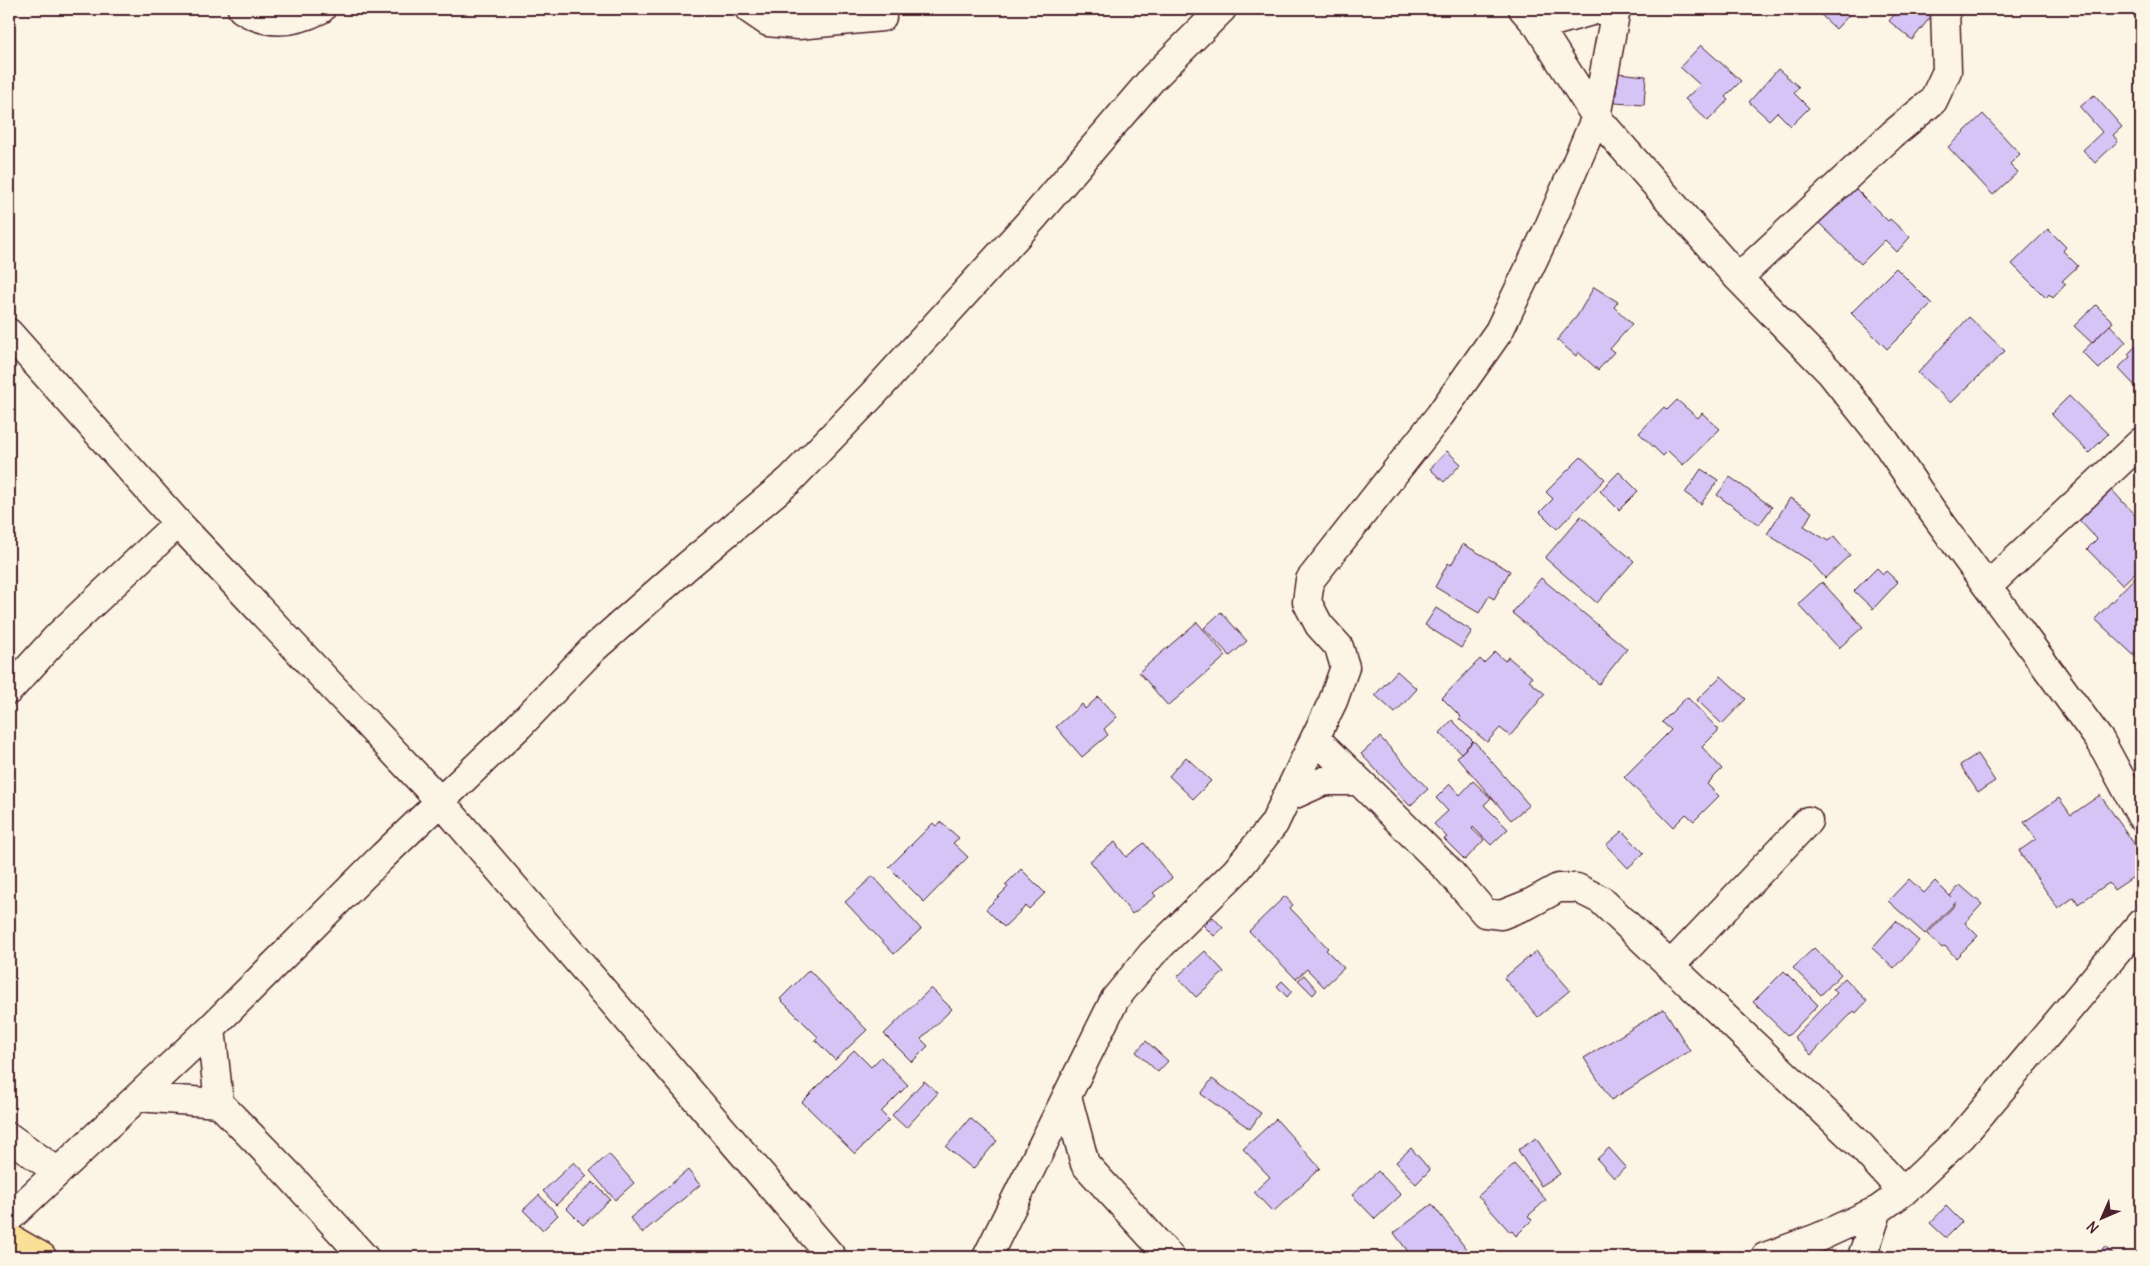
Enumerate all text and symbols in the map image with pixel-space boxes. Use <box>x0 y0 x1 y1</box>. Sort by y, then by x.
north arrow <box>2078 1194 2128 1244</box>
text: N <box>2083 1217 2103 1237</box>

